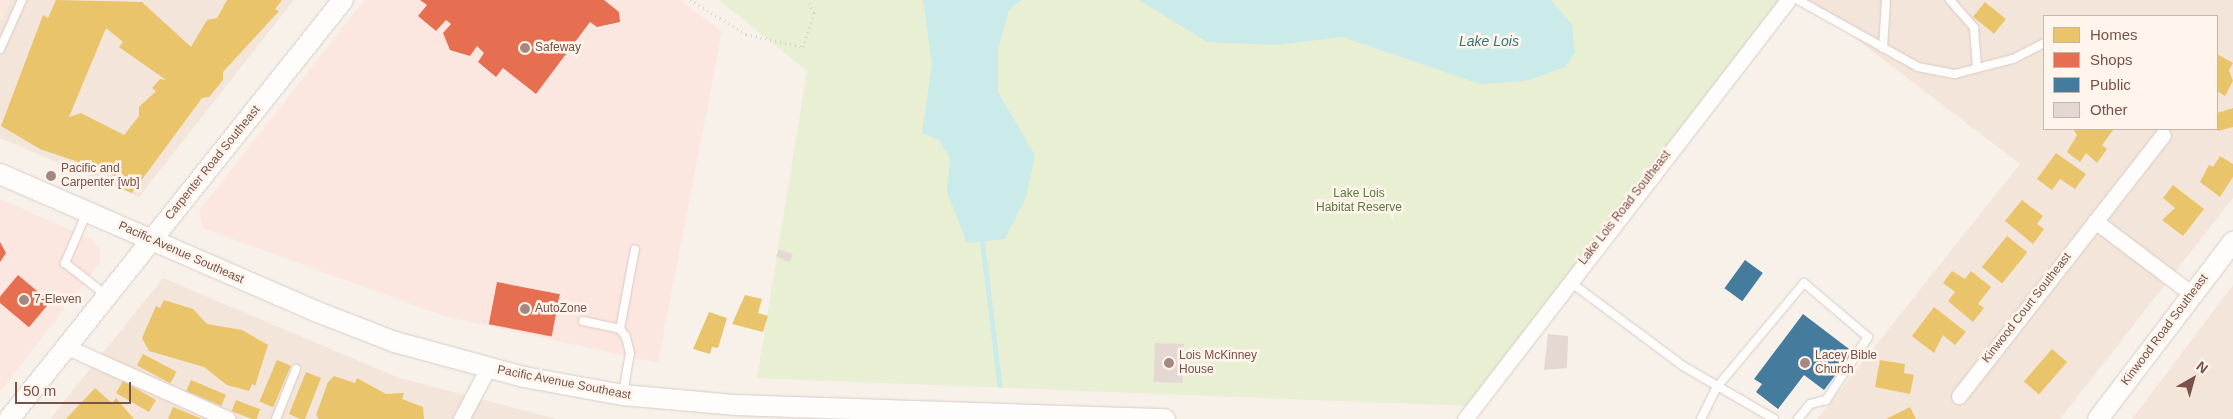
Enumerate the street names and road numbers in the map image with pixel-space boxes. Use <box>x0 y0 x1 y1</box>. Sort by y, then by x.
street label: Carpenter Road Southeast <box>162 103 264 223</box>
street label: Lake Lois Road Southeast <box>1576 148 1674 268</box>
street label: Pacific Avenue Southeast <box>116 219 246 287</box>
street label: Kinwood Court Southeast <box>1979 250 2075 366</box>
street label: Kinwood Road Southeast <box>2118 272 2212 388</box>
street label: Pacific Avenue Southeast <box>496 363 632 403</box>

